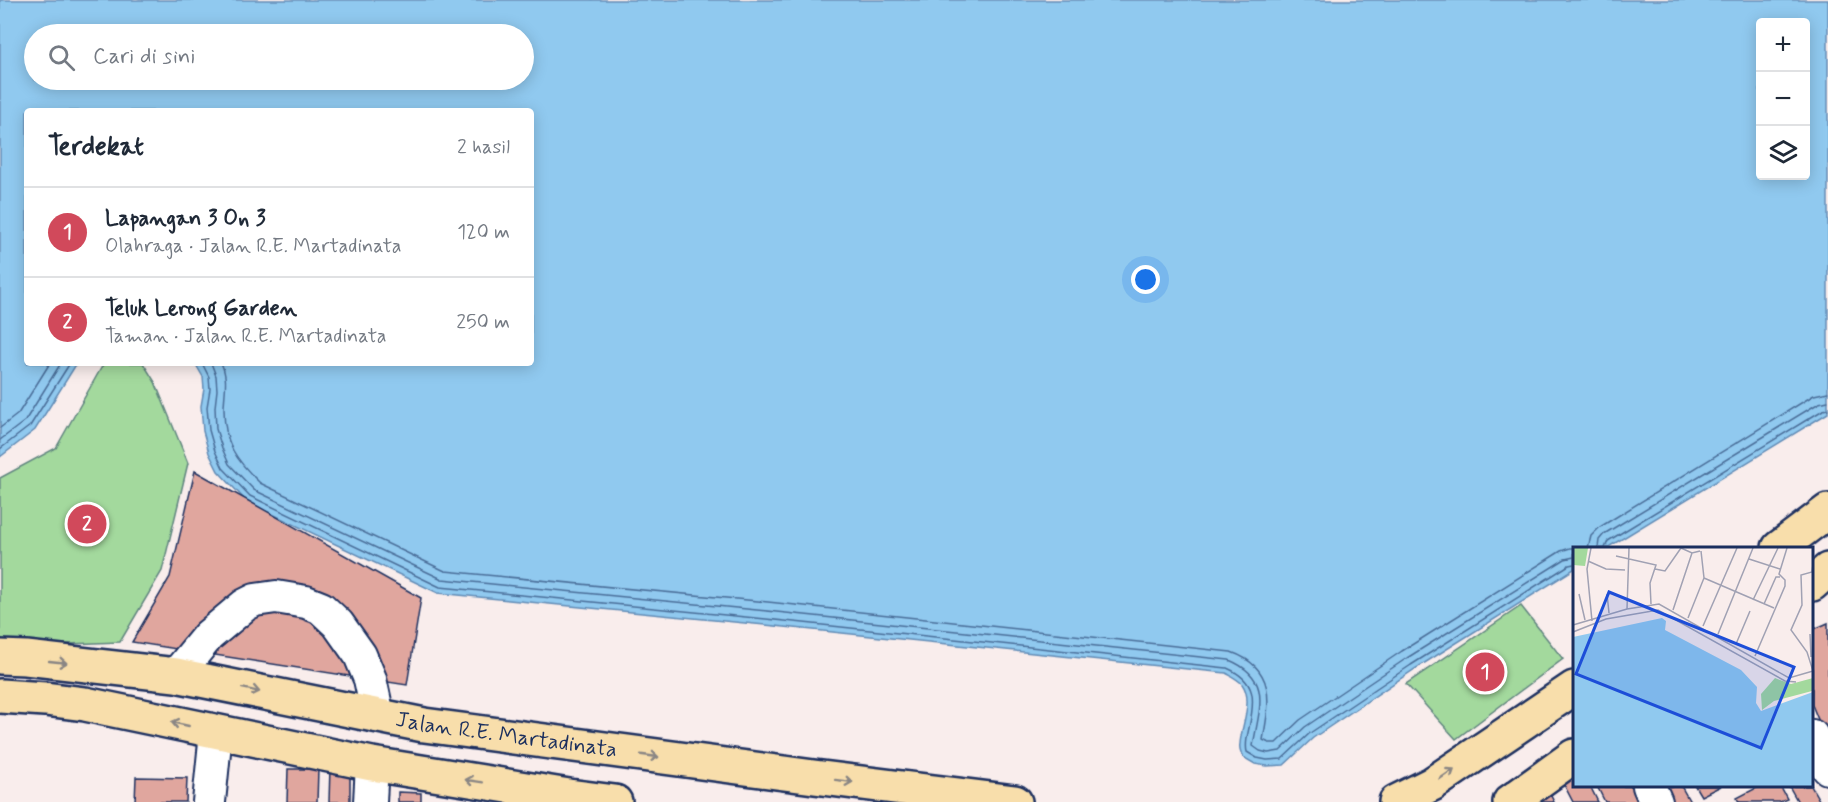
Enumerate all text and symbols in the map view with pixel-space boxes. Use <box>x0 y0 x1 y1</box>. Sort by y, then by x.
map controls <box>1756 18 1810 180</box>
button: + <box>1756 18 1810 72</box>
search box <box>24 24 534 90</box>
icon: search <box>45 41 78 74</box>
text: Cari di sini <box>93 43 195 71</box>
button: − <box>1756 72 1810 126</box>
button: layers <box>1756 126 1810 180</box>
text: Terdekat <box>48 130 144 164</box>
text: 2 hasil <box>457 134 510 161</box>
text: Lapangan 3 On 3 <box>105 205 266 233</box>
text: 1 <box>63 219 72 246</box>
text: 120 m <box>457 219 510 246</box>
text: Olahraga · Jalan R.E. Martadinata <box>105 233 402 260</box>
your location <box>1131 265 1160 294</box>
text: Teluk Lerong Garden <box>105 295 297 323</box>
text: 2 <box>63 309 72 336</box>
text: 250 m <box>456 309 510 336</box>
text: Taman · Jalan R.E. Martadinata <box>105 323 387 350</box>
pin: 2 <box>68 502 106 546</box>
inset map <box>1573 547 1813 787</box>
pin: 1 <box>1466 650 1504 694</box>
one-way arrow <box>48 656 68 667</box>
one-way arrow <box>241 685 260 696</box>
street label: Jalan R.E. Martadinata <box>393 706 619 765</box>
one-way arrow <box>171 717 190 729</box>
one-way arrow <box>640 750 660 761</box>
one-way arrow <box>1438 768 1455 780</box>
one-way arrow <box>465 775 485 786</box>
one-way arrow <box>833 776 853 787</box>

